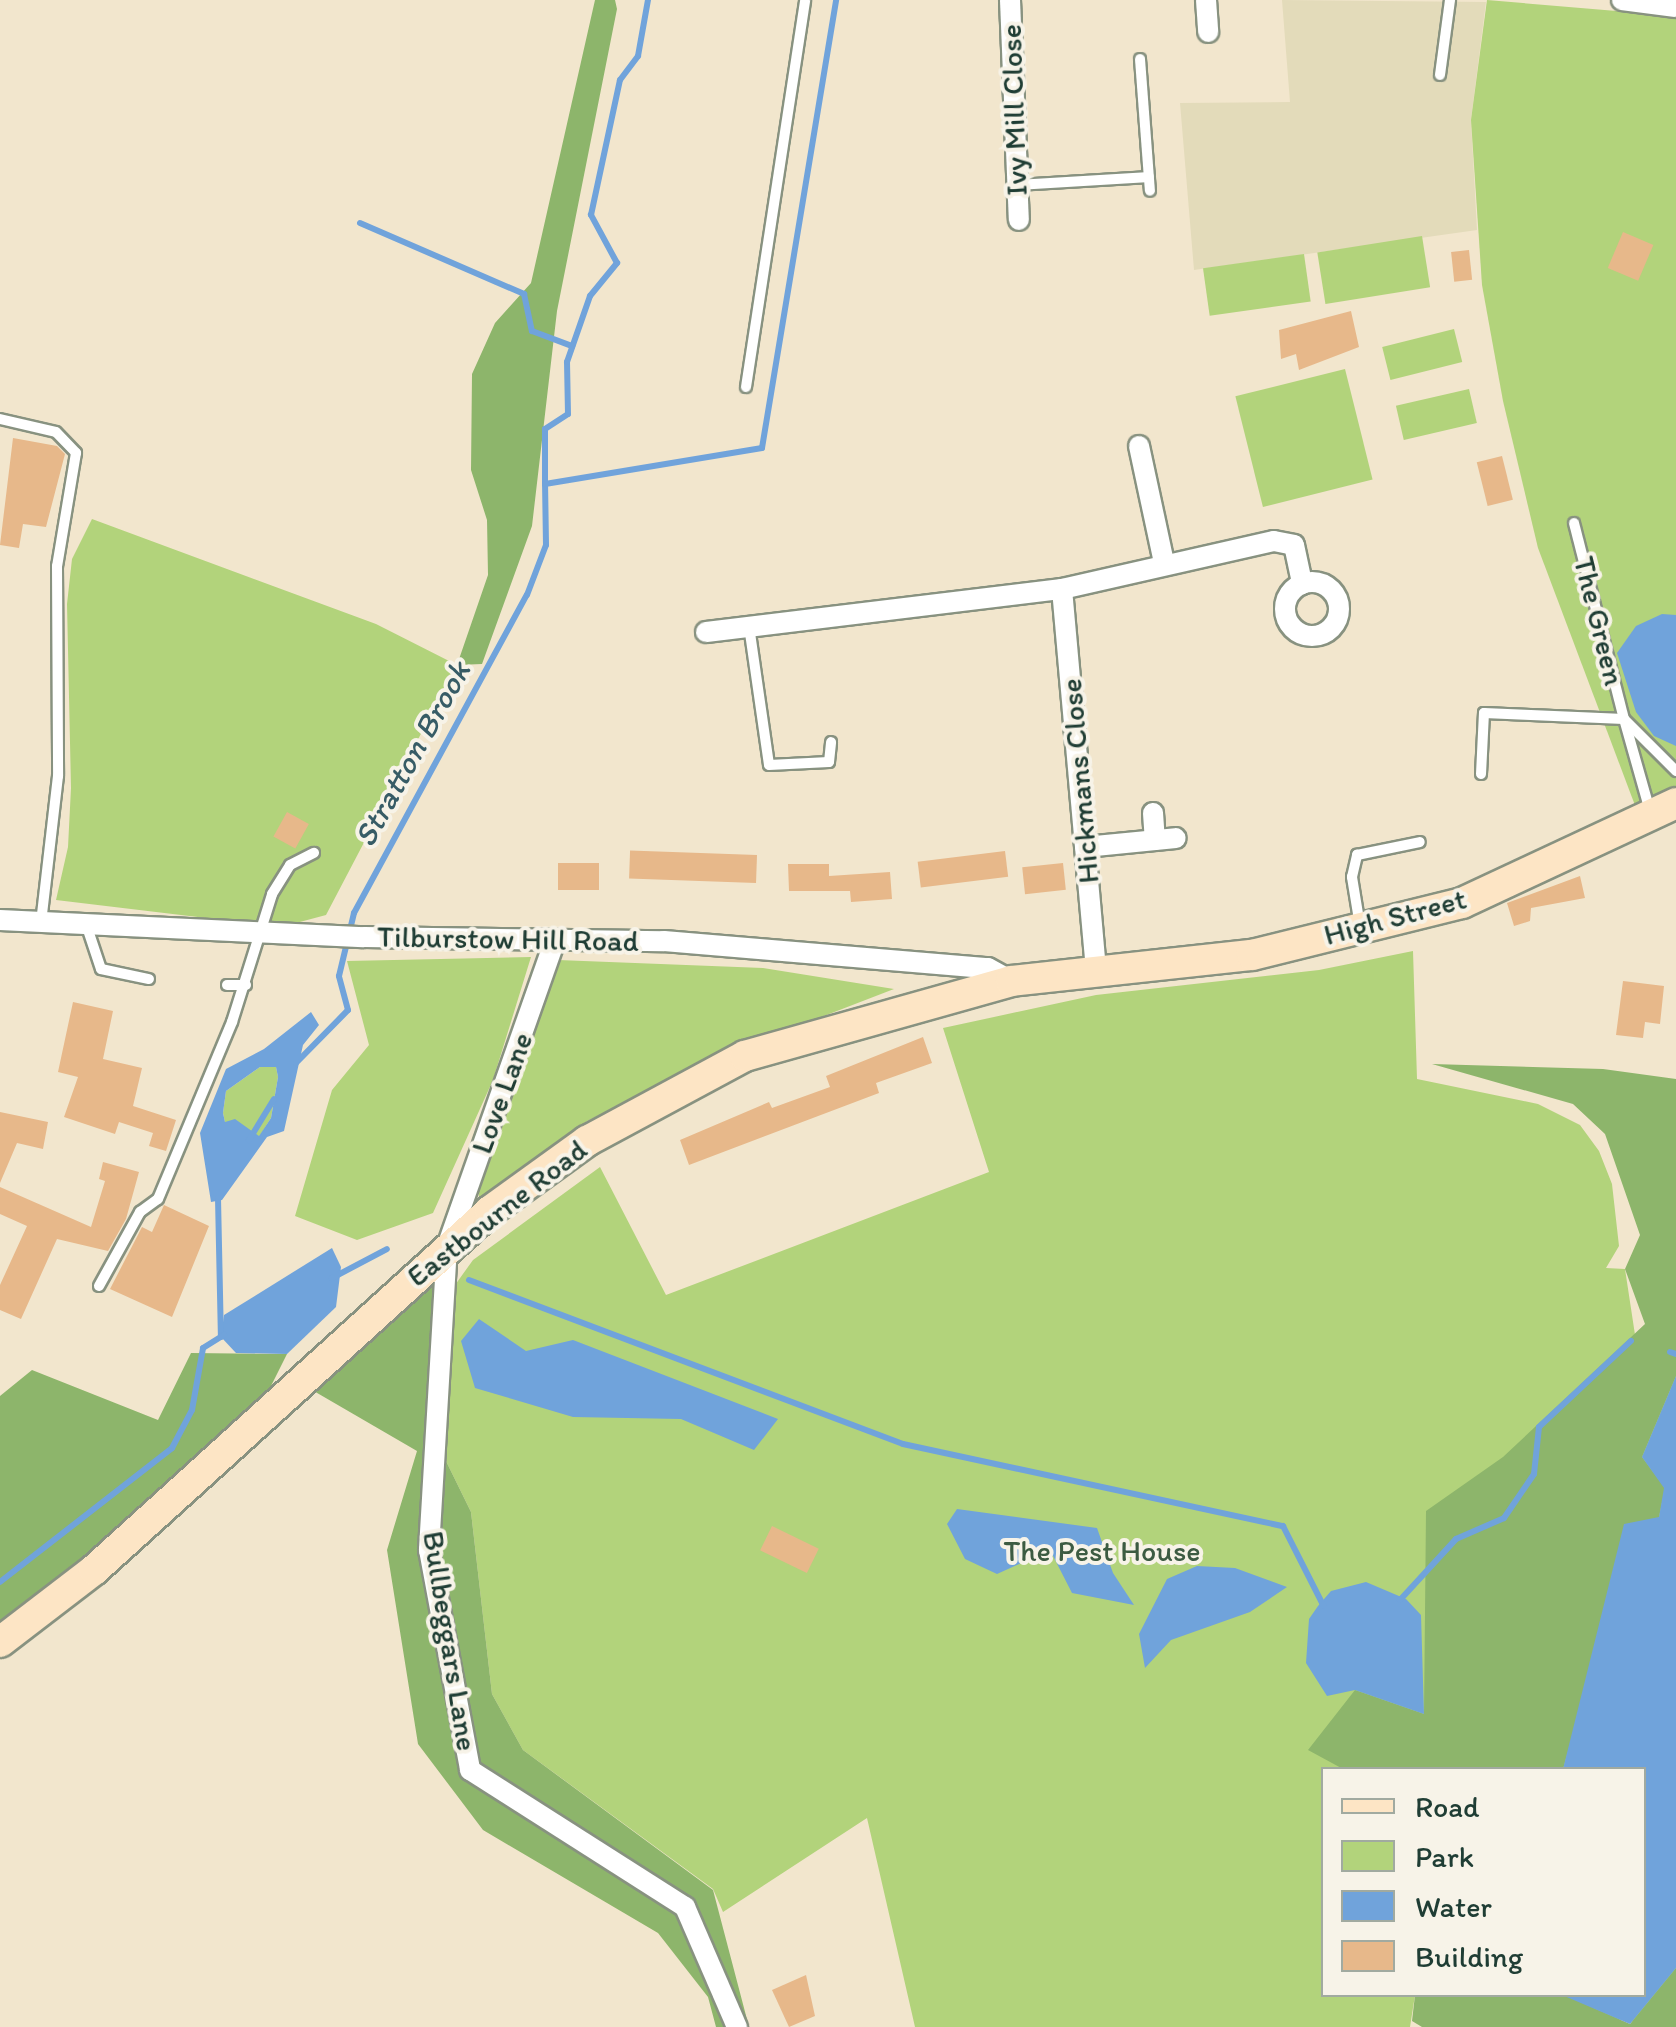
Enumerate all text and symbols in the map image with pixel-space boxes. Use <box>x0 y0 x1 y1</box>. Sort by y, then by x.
street label: Ivy Mill Close <box>993 24 1035 196</box>
street label: The Green <box>1566 553 1632 689</box>
water label: Stratton Brook <box>345 655 479 853</box>
street label: Hickmans Close <box>1053 677 1107 885</box>
street label: High Street <box>1320 881 1470 953</box>
street label: Tilburstow Hill Road <box>377 919 639 959</box>
street label: Love Lane <box>463 1027 541 1159</box>
street label: Eastbourne Road <box>400 1132 594 1294</box>
street label: Bullbeggars Lane <box>415 1528 485 1754</box>
park label: The Pest House <box>1004 1533 1200 1569</box>
legend <box>1321 1767 1646 1997</box>
text: Road <box>1415 1788 1480 1825</box>
text: Park <box>1415 1838 1474 1875</box>
text: Water <box>1415 1888 1492 1925</box>
text: Building <box>1415 1938 1523 1975</box>

